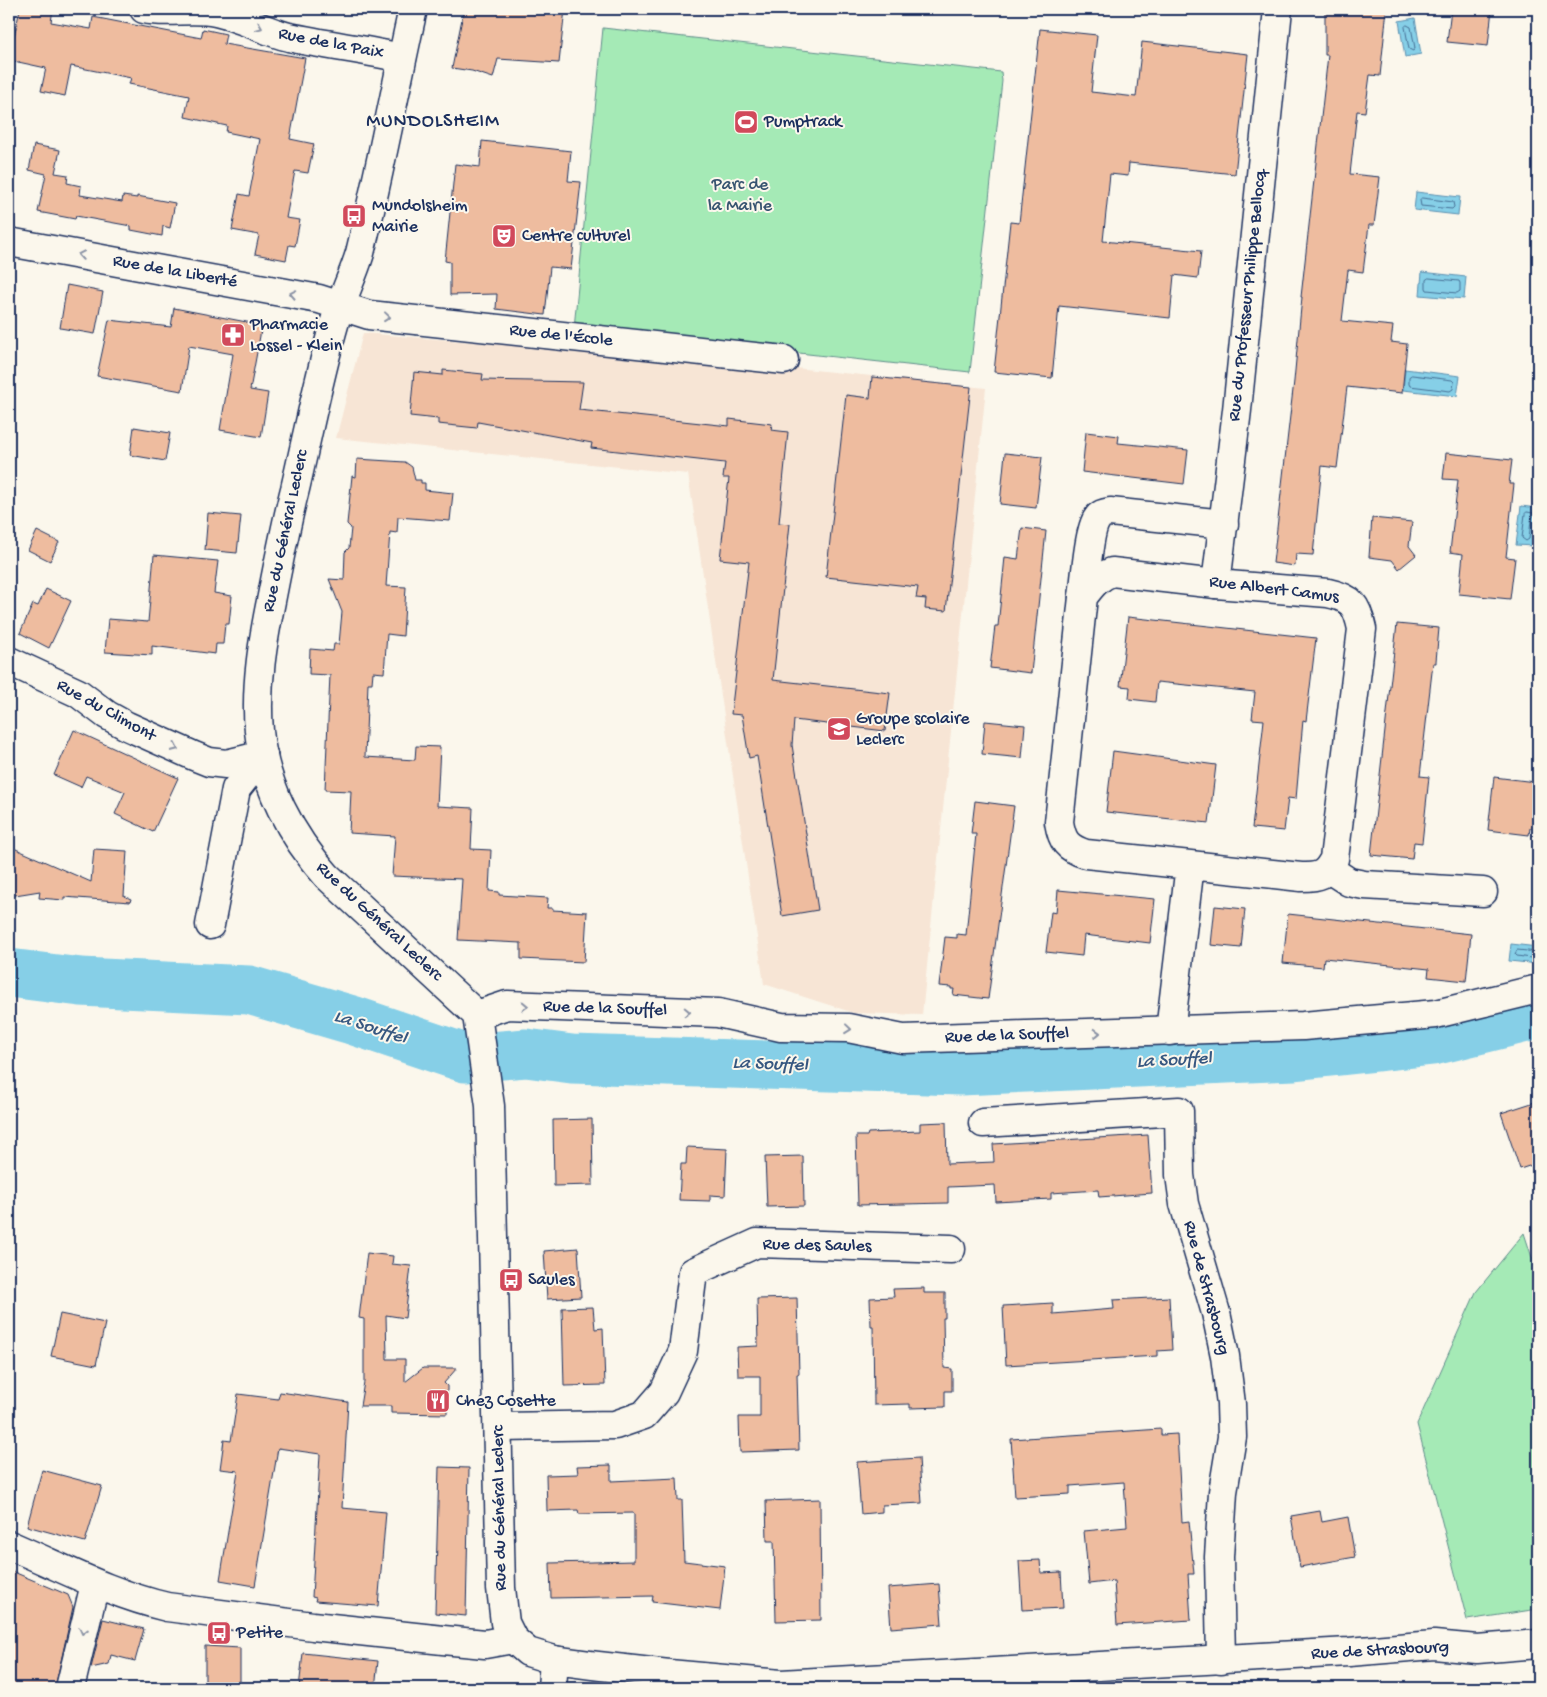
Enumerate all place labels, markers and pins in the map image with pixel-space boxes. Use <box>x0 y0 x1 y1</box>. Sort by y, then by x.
sports icon: Pumptrack <box>733 109 759 135</box>
place label: Pumptrack <box>763 112 844 133</box>
place label: Mundolsheim Mairie <box>372 196 468 238</box>
bus stop icon: Mundolsheim Mairie <box>341 203 367 229</box>
theatre icon: Centre culturel <box>491 223 517 249</box>
place label: Centre culturel <box>522 226 631 247</box>
place label: Pharmacie Lossel - Klein <box>249 315 343 357</box>
pharmacy icon: Pharmacie Lossel - Klein <box>220 322 246 348</box>
place label: Groupe scolaire Leclerc <box>856 709 970 751</box>
school or university icon: Groupe scolaire Leclerc <box>826 716 852 742</box>
bus stop icon: Saules <box>498 1267 524 1293</box>
place label: Saules <box>528 1270 576 1291</box>
restaurant icon: Chez Cosette <box>425 1388 451 1414</box>
place label: Chez Cosette <box>456 1391 557 1412</box>
bus stop icon: Petite <box>206 1620 232 1646</box>
place label: Petite <box>235 1623 284 1644</box>

